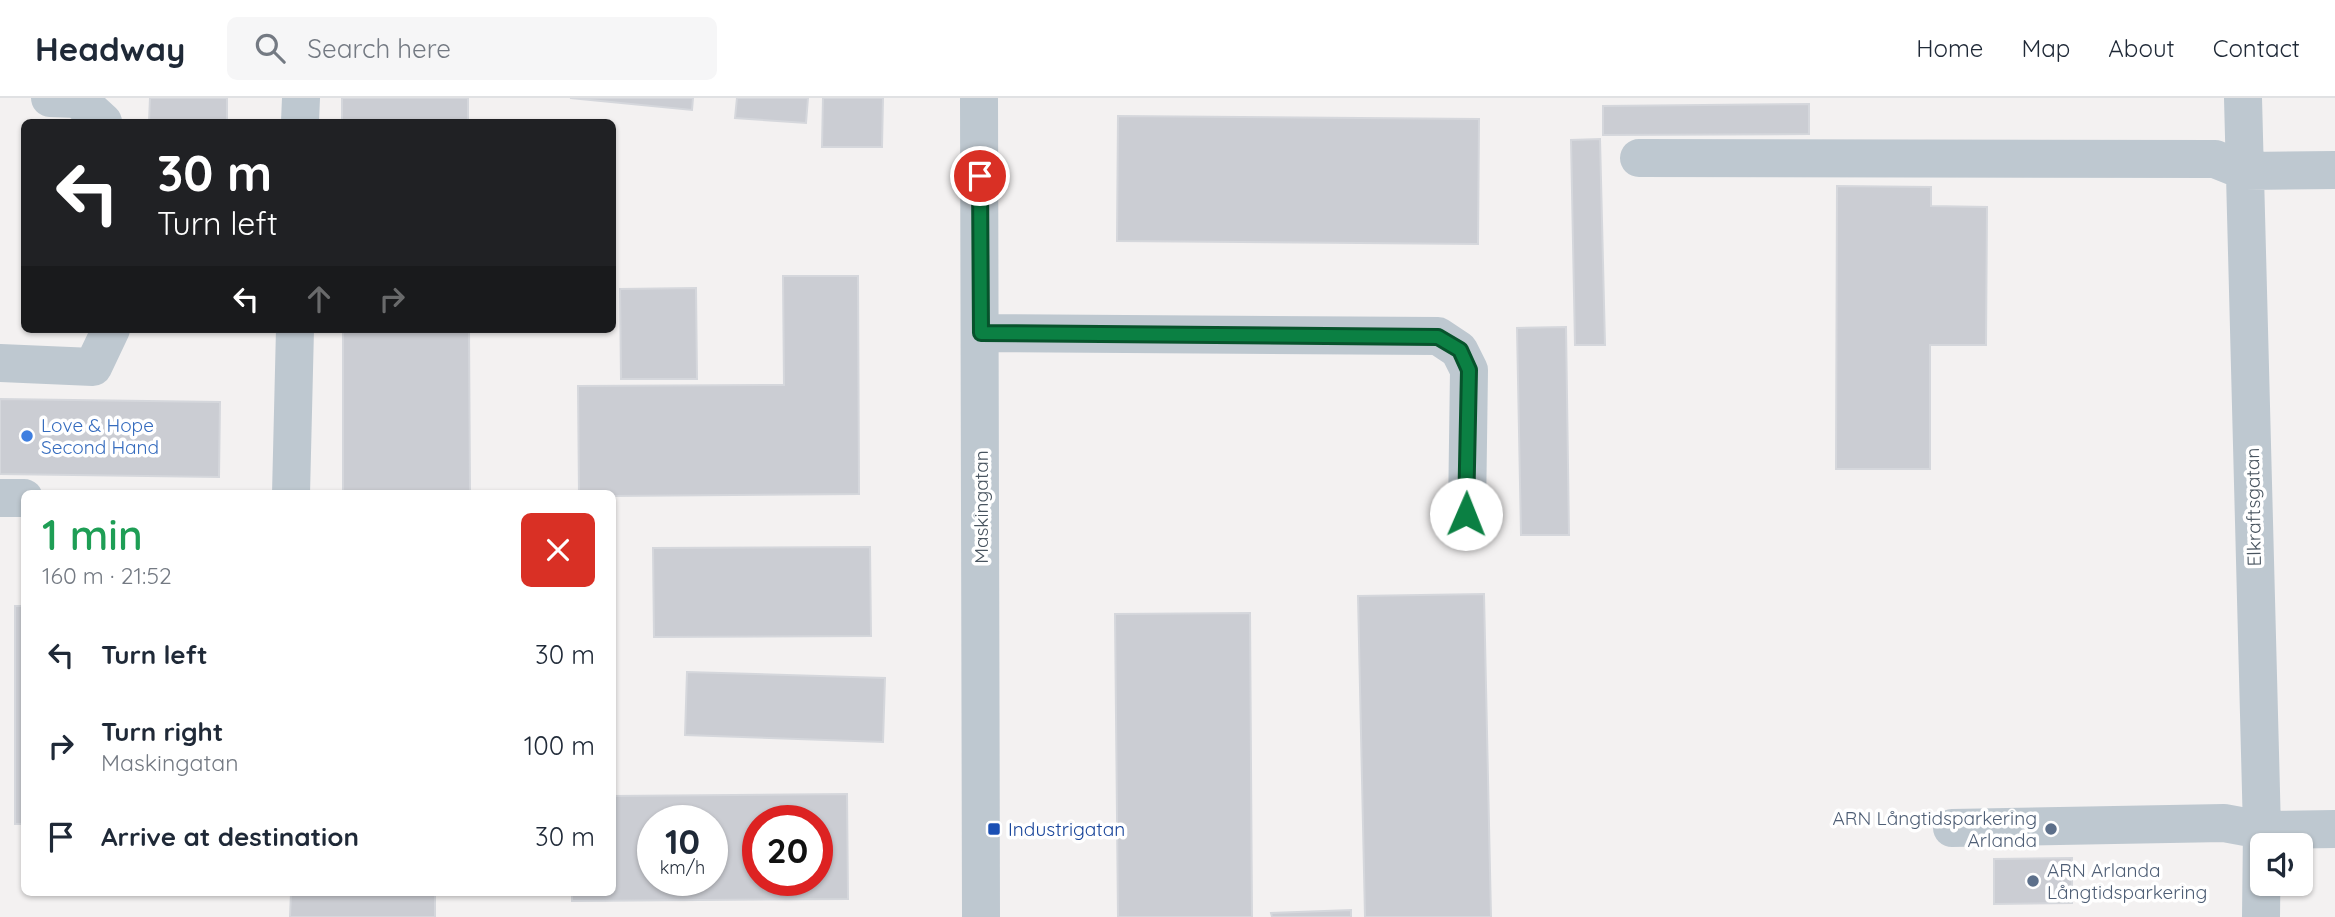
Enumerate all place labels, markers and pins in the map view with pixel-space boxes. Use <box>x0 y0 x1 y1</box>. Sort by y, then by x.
pin <box>950 146 1010 206</box>
place label: Love & Hope Second Hand <box>41 413 159 459</box>
marker: Love & Hope Second Hand <box>19 428 35 444</box>
place label: ARN Långtidsparkering Arlanda <box>1833 806 2037 852</box>
place label: Industrigatan <box>1008 817 1125 841</box>
marker: Industrigatan <box>986 821 1002 837</box>
marker: ARN Långtidsparkering Arlanda <box>2043 821 2059 837</box>
place label: ARN Arlanda Långtidsparkering <box>2047 858 2207 904</box>
marker: ARN Arlanda Långtidsparkering <box>2025 873 2041 889</box>

